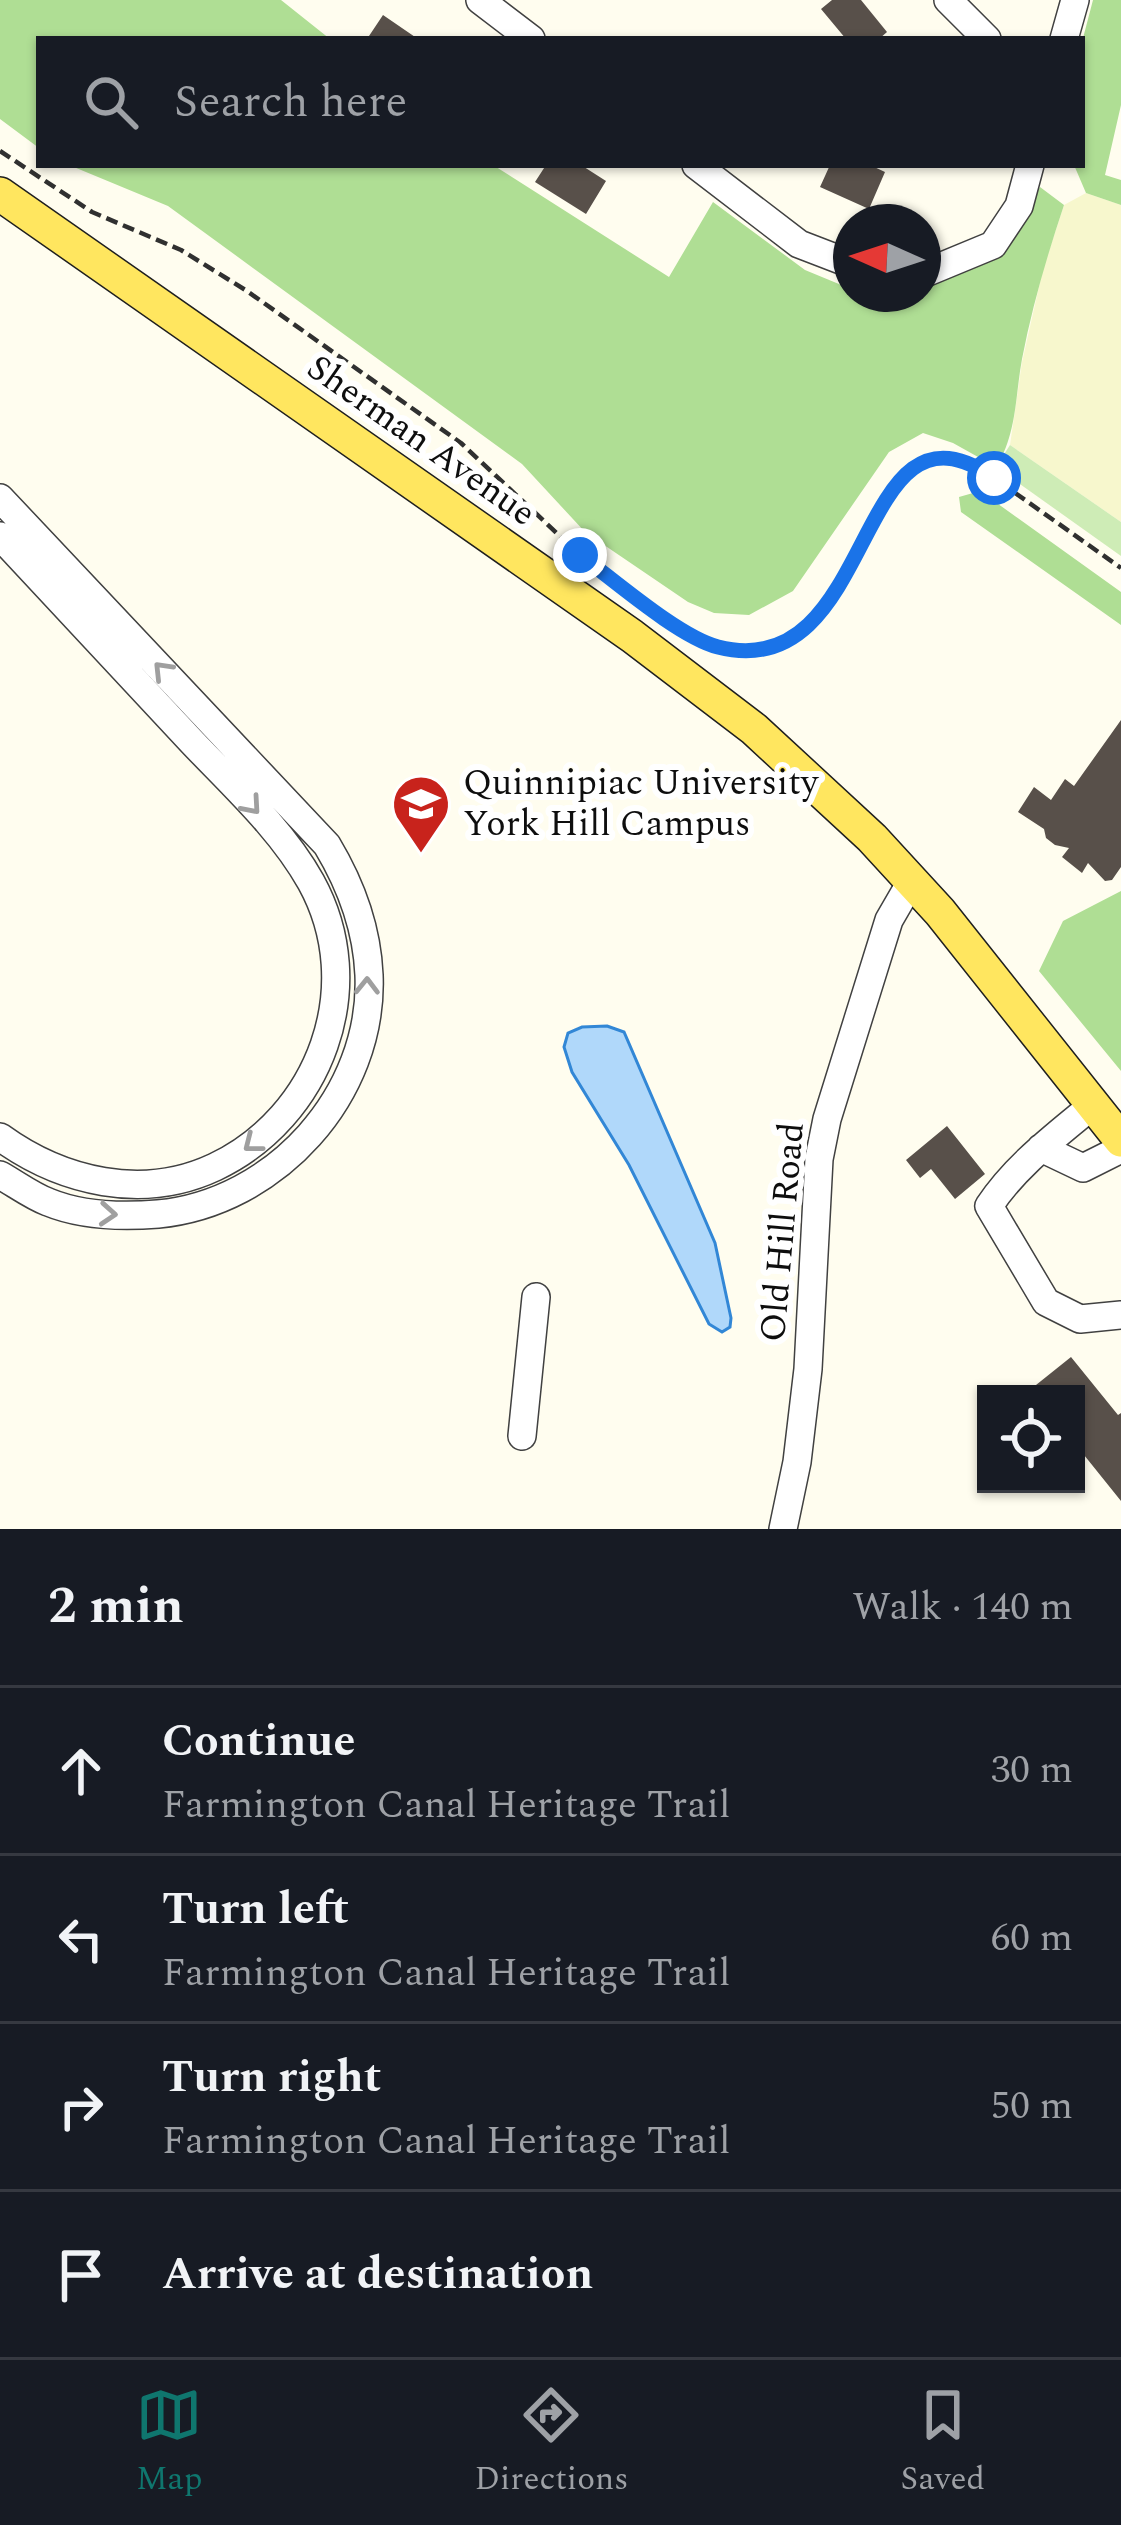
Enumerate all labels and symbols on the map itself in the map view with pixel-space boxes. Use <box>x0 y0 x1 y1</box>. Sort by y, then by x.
north arrow <box>833 204 941 312</box>
street label: Sherman Avenue <box>295 341 547 541</box>
route start <box>967 451 1021 505</box>
route end <box>553 528 607 582</box>
one-way arrow <box>155 662 177 683</box>
place label: Quinnipiac University York Hill Campus <box>463 756 820 852</box>
school or university icon: Quinnipiac University York Hill Campus <box>390 773 452 855</box>
one-way arrow <box>237 792 259 814</box>
one-way arrow <box>354 976 380 995</box>
street label: Old Hill Road <box>746 1120 820 1344</box>
one-way arrow <box>243 1130 265 1151</box>
one-way arrow <box>100 1201 118 1227</box>

